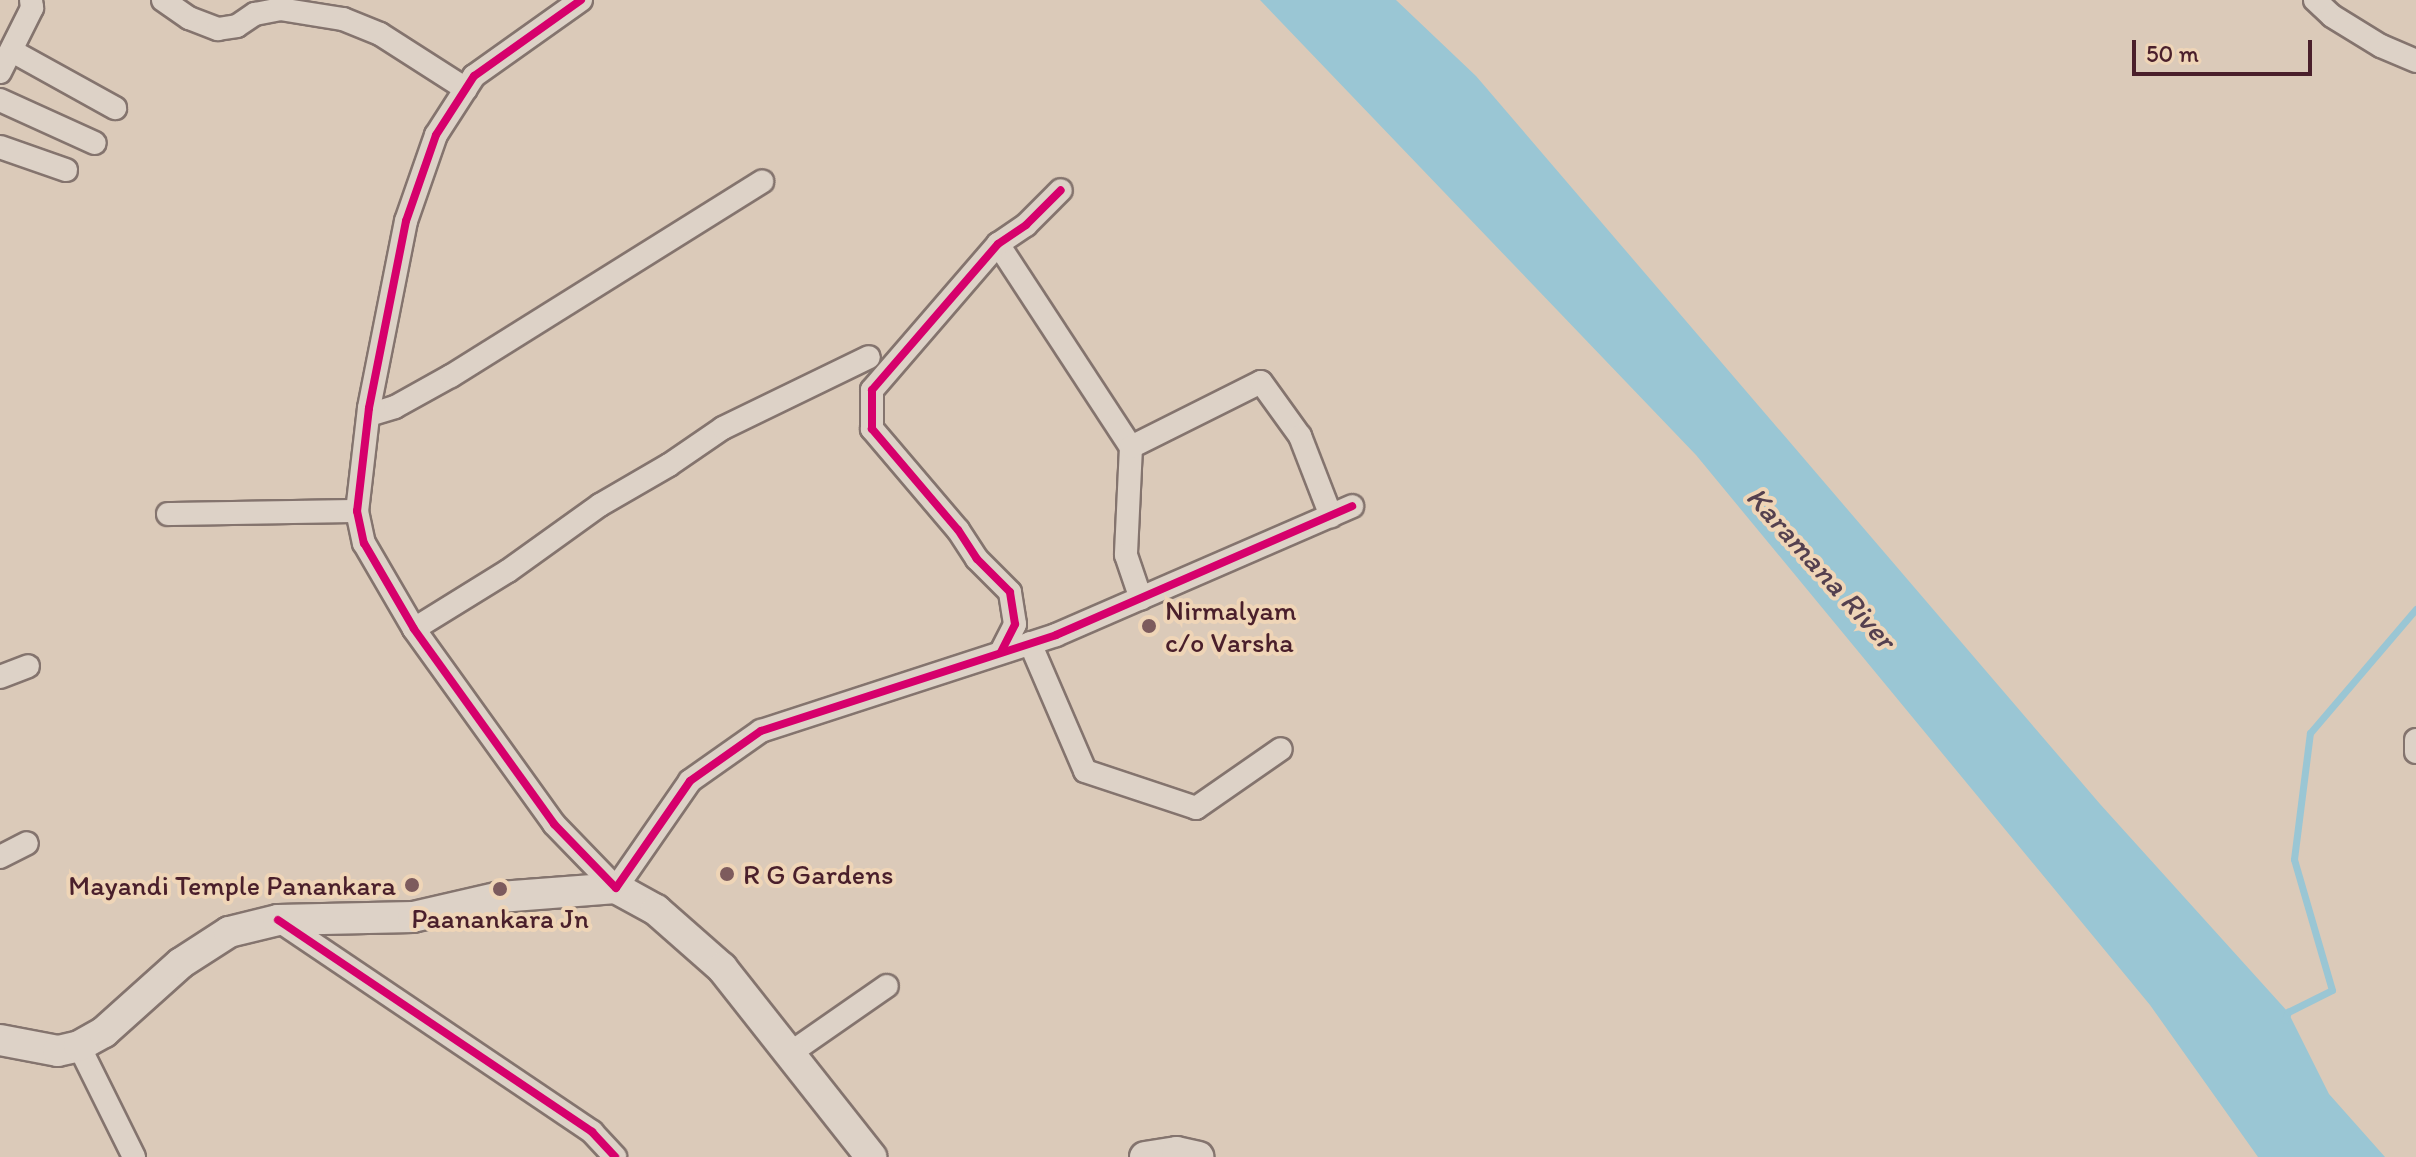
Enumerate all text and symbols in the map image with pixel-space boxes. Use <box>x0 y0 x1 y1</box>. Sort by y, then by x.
scale bar <box>2136 24 2316 74</box>
text: 50 m <box>2146 39 2199 68</box>
water label: Karamana River <box>1739 479 1903 657</box>
place label: Nirmalyam c/o Varsha <box>1165 593 1297 659</box>
marker: Nirmalyam c/o Varsha <box>1140 617 1158 635</box>
place label: R G Gardens <box>743 857 893 891</box>
marker: R G Gardens <box>718 865 736 883</box>
place label: Mayandi Temple Panankara <box>69 868 396 902</box>
marker: Mayandi Temple Panankara <box>403 876 421 894</box>
marker: Paanankara Jn <box>491 880 509 898</box>
place label: Paanankara Jn <box>411 901 589 935</box>

